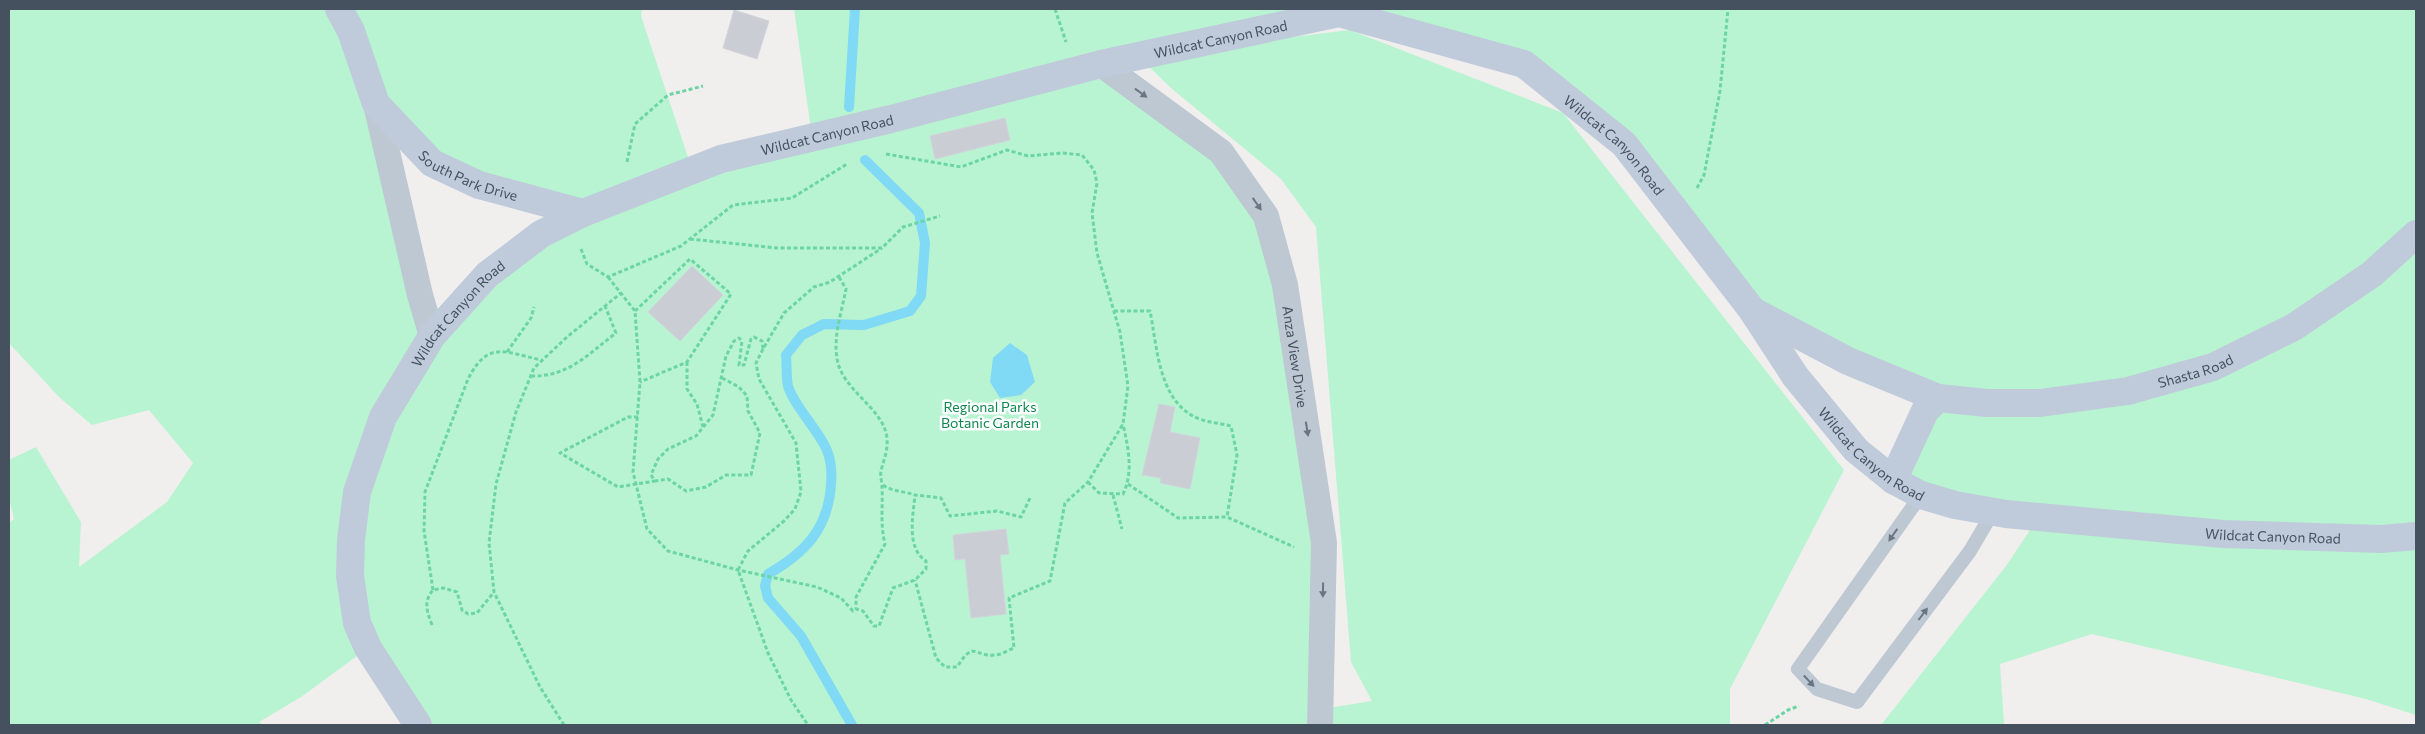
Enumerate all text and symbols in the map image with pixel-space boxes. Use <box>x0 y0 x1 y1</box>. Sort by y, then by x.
street label: Wildcat Canyon Road <box>1152 16 1289 61</box>
one-way arrow <box>1134 88 1148 98</box>
street label: Wildcat Canyon Road <box>1561 91 1668 198</box>
street label: Wildcat Canyon Road <box>759 110 895 158</box>
street label: South Park Drive <box>416 146 520 204</box>
one-way arrow <box>1252 197 1262 210</box>
street label: Wildcat Canyon Road <box>407 256 508 369</box>
street label: Anza View Drive <box>1280 304 1312 409</box>
street label: Shasta Road <box>2156 350 2236 391</box>
park label: Regional Parks Botanic Garden <box>941 398 1039 431</box>
street label: Wildcat Canyon Road <box>1815 403 1928 504</box>
one-way arrow <box>1303 421 1311 437</box>
street label: Wildcat Canyon Road <box>2204 524 2341 546</box>
one-way arrow <box>1888 528 1898 542</box>
one-way arrow <box>1319 583 1327 599</box>
one-way arrow <box>1917 608 1928 621</box>
one-way arrow <box>1803 674 1815 686</box>

